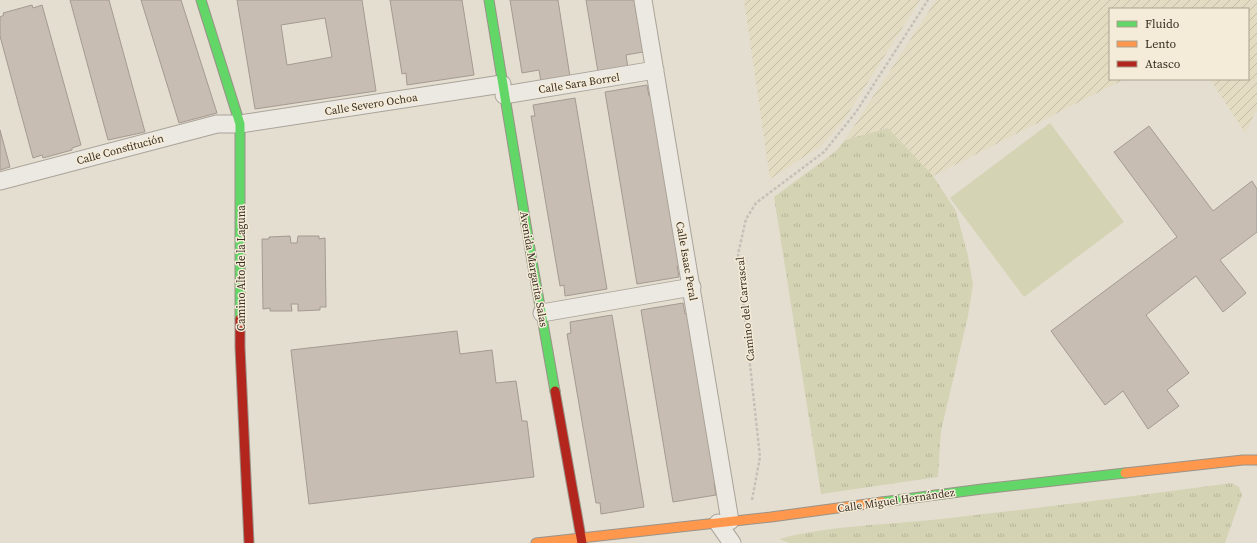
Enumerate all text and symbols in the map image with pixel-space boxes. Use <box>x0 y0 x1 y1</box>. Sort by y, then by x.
legend <box>1109 8 1249 80</box>
text: Fluido <box>1145 16 1180 32</box>
text: Lento <box>1145 36 1176 52</box>
text: Atasco <box>1145 56 1181 72</box>
street label: Calle Sara Borrel <box>537 70 621 97</box>
street label: Calle Severo Ochoa <box>324 90 419 119</box>
street label: Calle Constitución <box>75 131 166 168</box>
street label: Camino Alto de la Laguna <box>234 205 249 331</box>
street label: Avenida Margarita Salas <box>516 210 551 328</box>
street label: Calle Isaac Peral <box>672 220 701 302</box>
street label: Camino del Carrascal <box>733 256 758 362</box>
street label: Calle Miguel Hernández <box>836 485 956 516</box>

